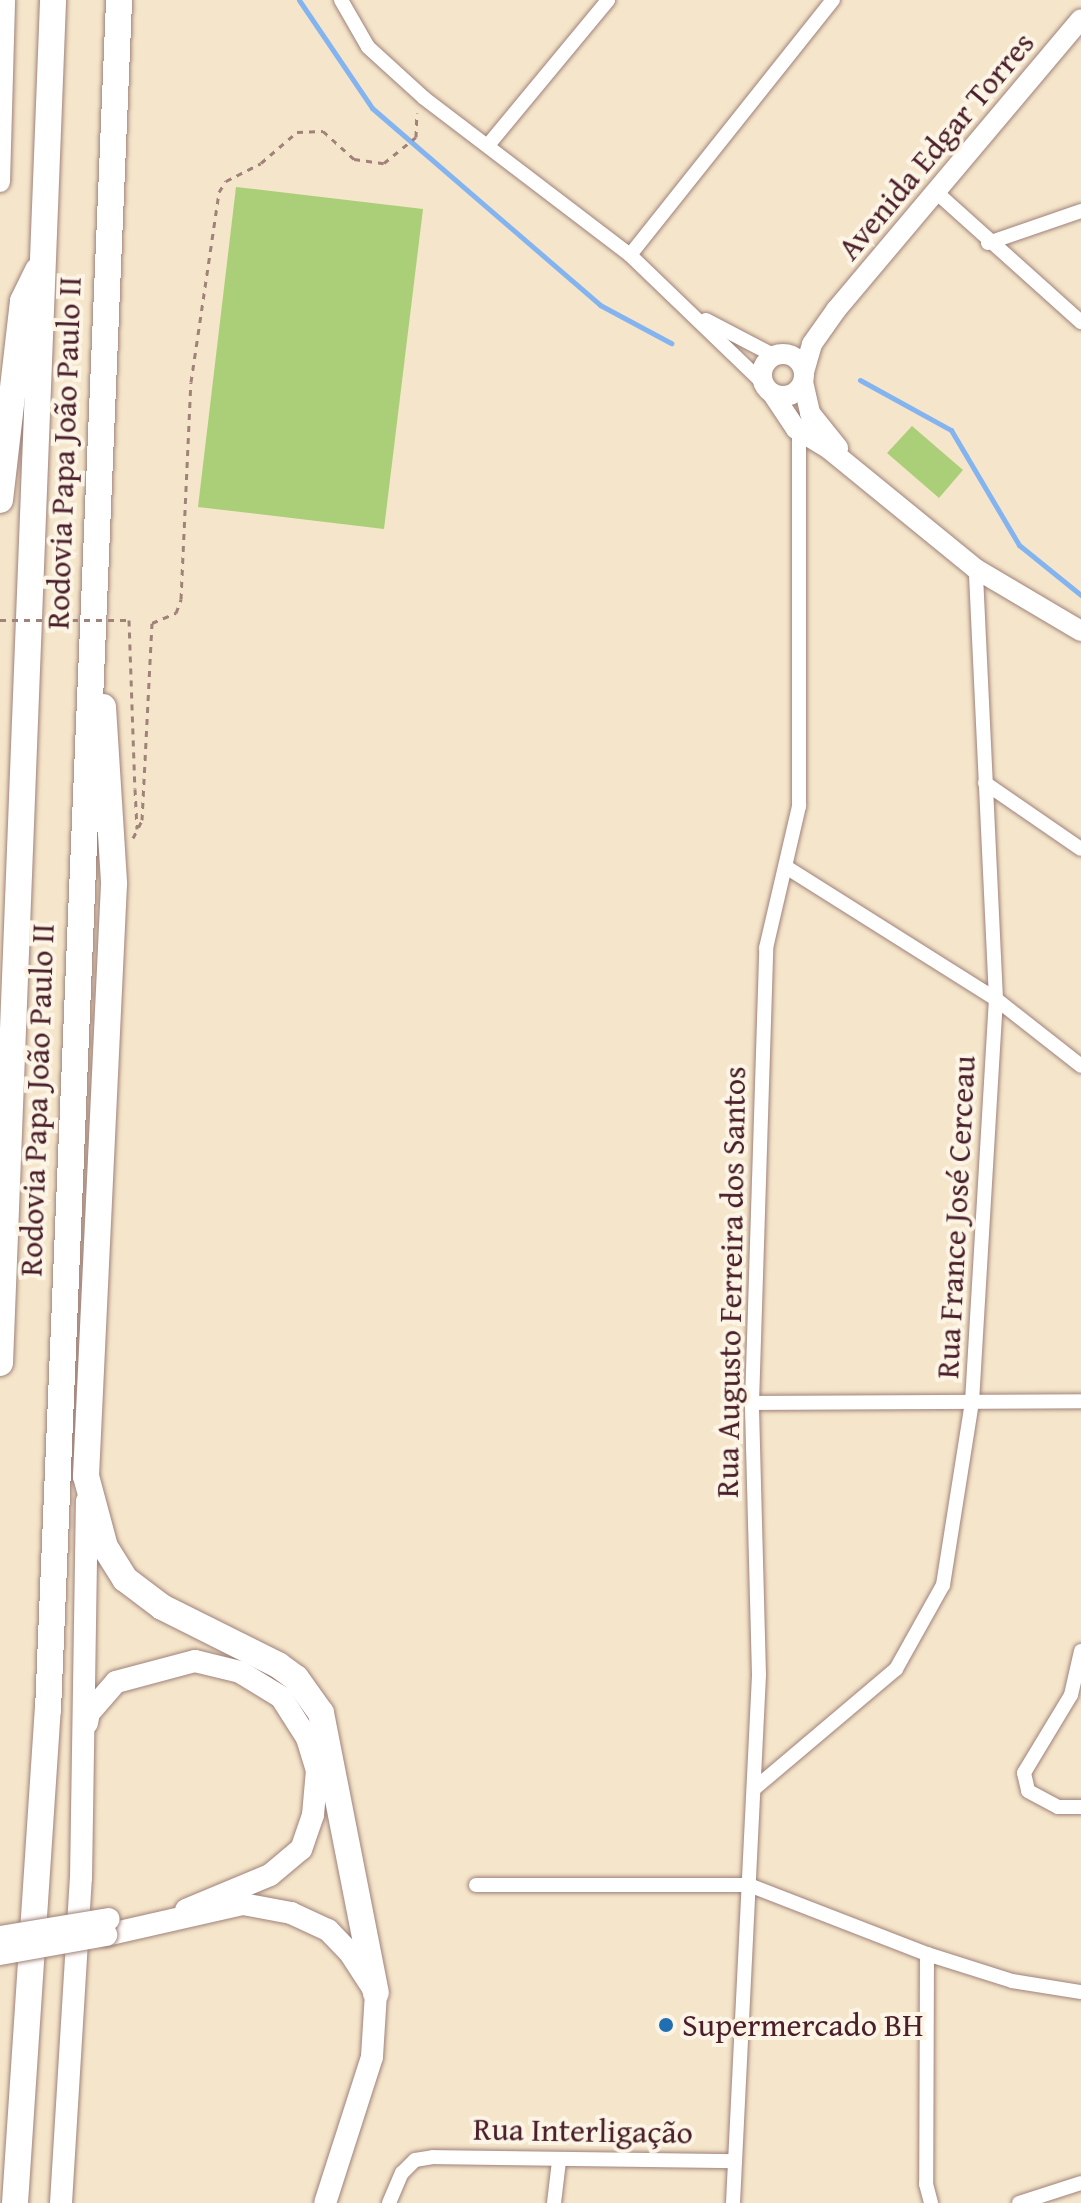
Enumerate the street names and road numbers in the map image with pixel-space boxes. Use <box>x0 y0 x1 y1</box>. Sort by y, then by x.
street label: Avenida Edgar Torres <box>830 24 1042 268</box>
street label: Rodovia Papa João Paulo II <box>39 276 89 630</box>
street label: Rodovia Papa João Paulo II <box>12 923 62 1277</box>
street label: Rua France José Cerceau <box>928 1054 984 1380</box>
street label: Rua Augusto Ferreira dos Santos <box>708 1066 754 1498</box>
street label: Rua Interligação <box>473 2110 693 2152</box>

